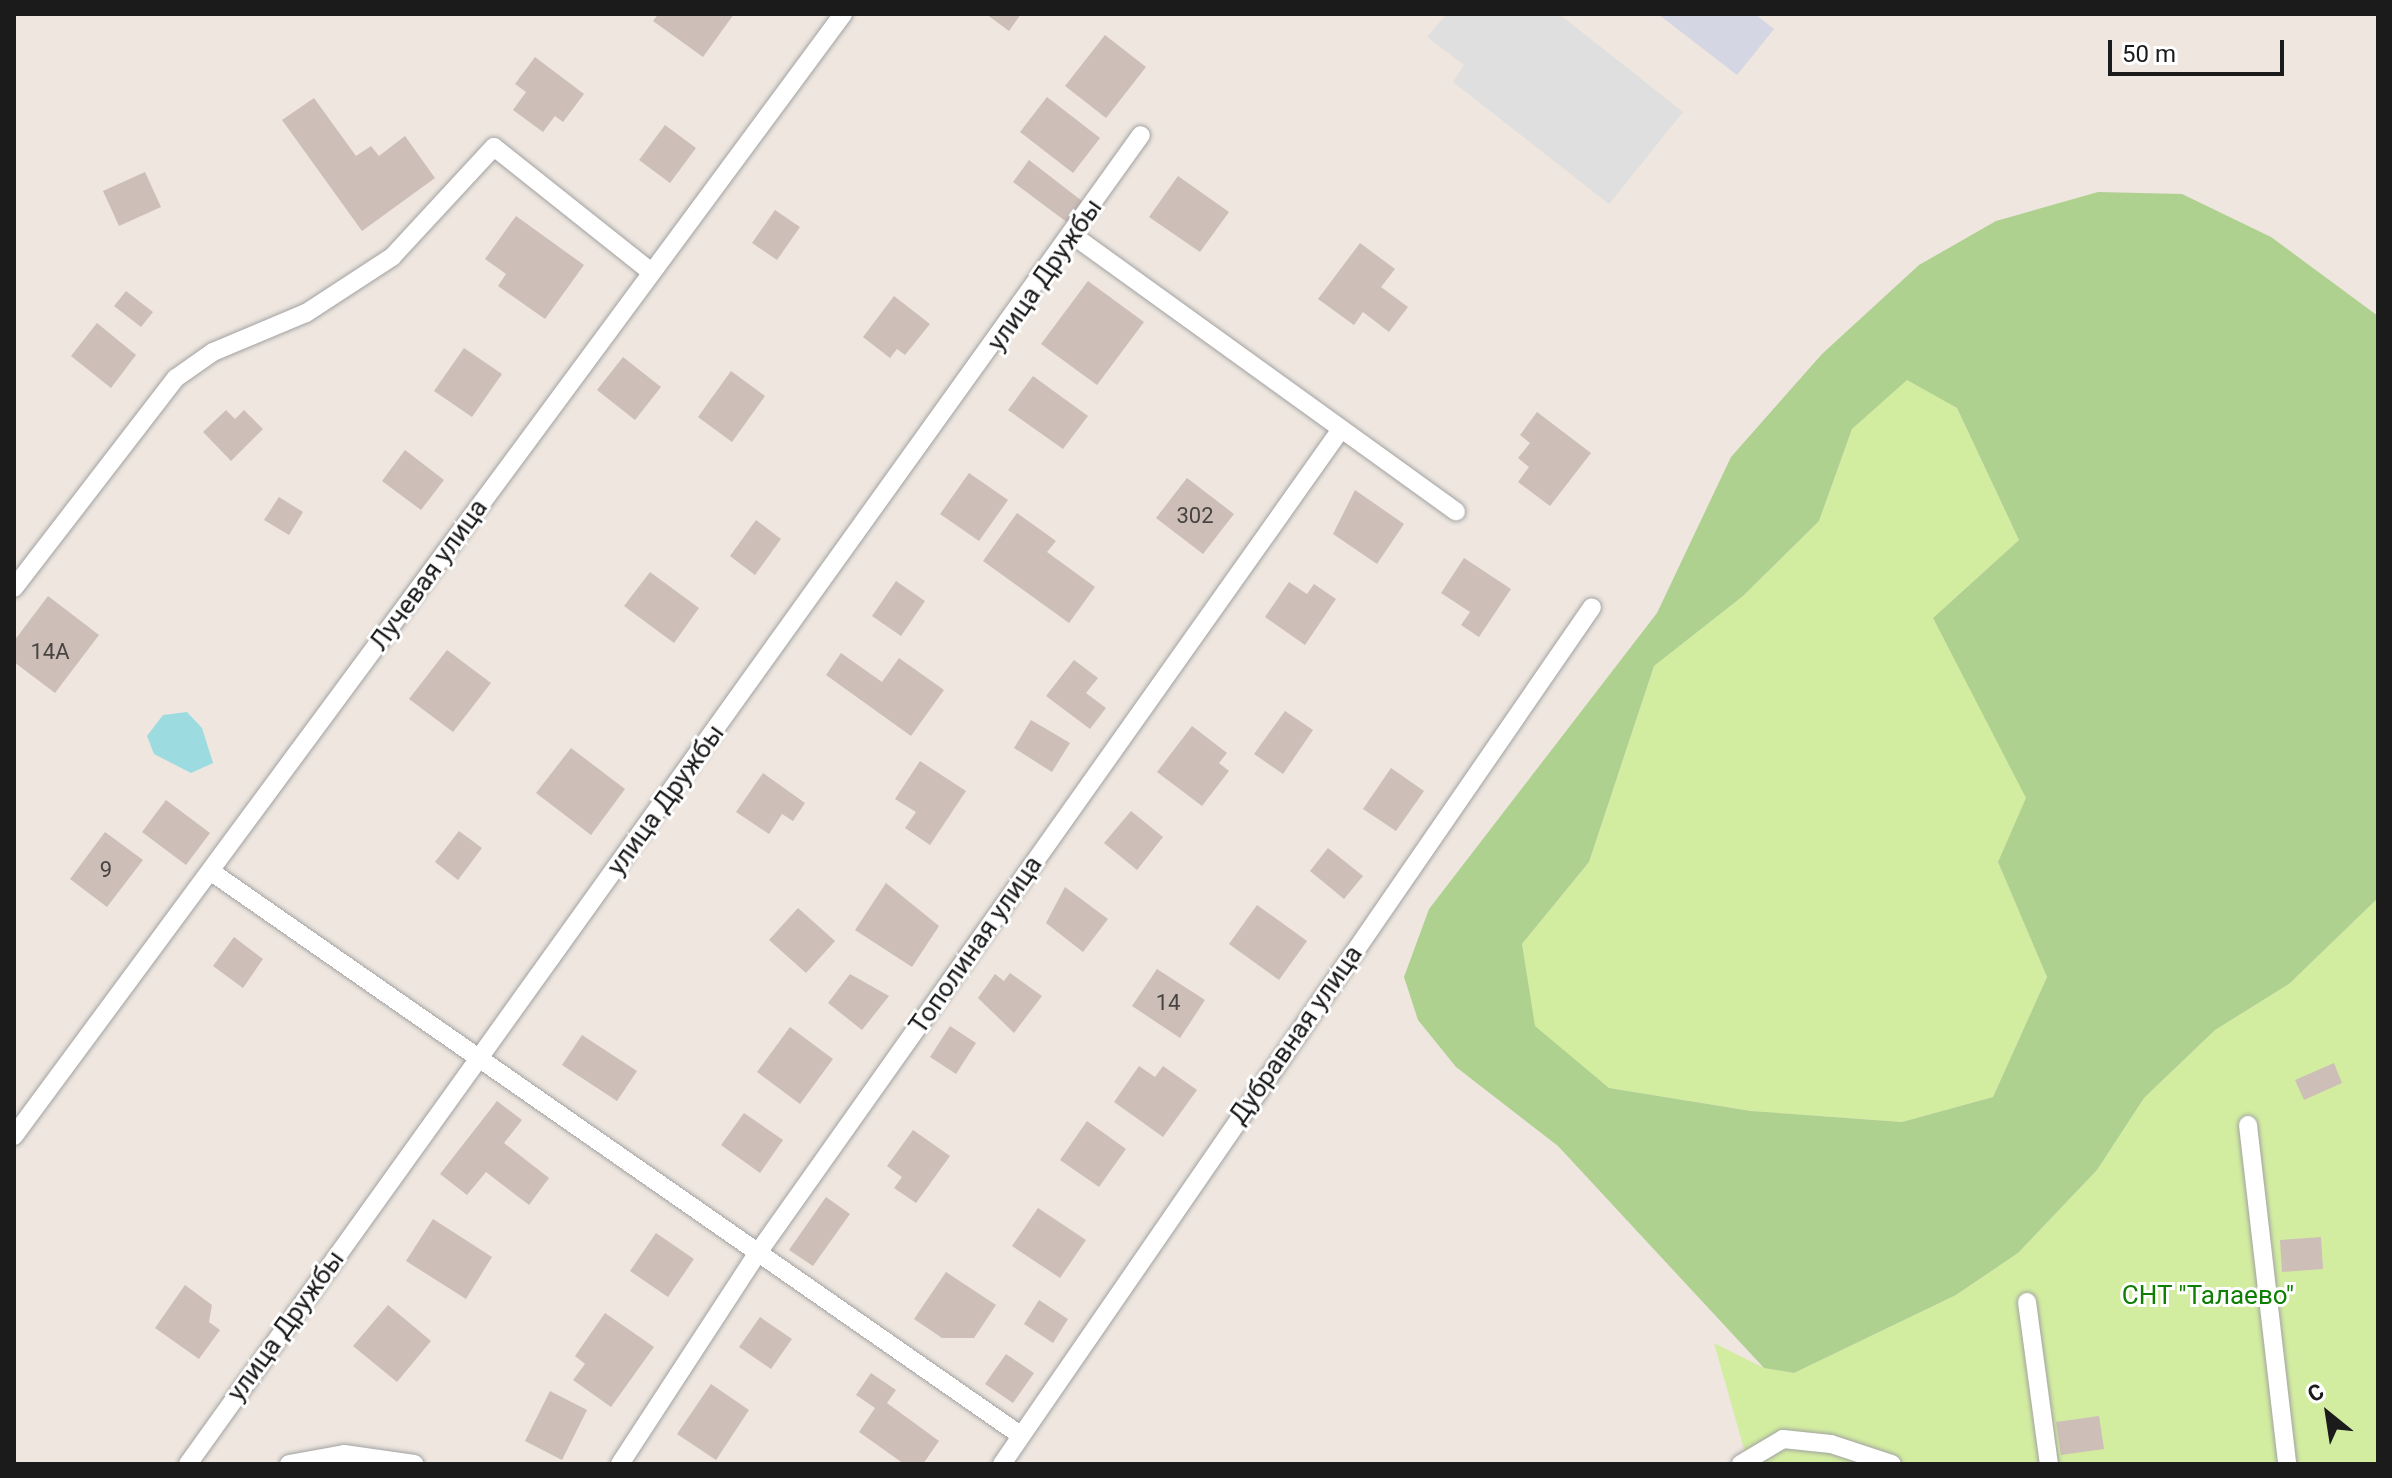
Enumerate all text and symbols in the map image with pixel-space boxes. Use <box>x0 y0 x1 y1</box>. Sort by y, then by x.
scale bar <box>2112 24 2288 74</box>
text: 50 m <box>2122 40 2176 68</box>
street label: улица Дружбы <box>981 193 1109 357</box>
street label: Лучевая улица <box>364 493 494 657</box>
house number: 302 <box>1176 503 1214 529</box>
house number: 14А <box>30 639 70 665</box>
street label: улица Дружбы <box>601 719 731 881</box>
street label: Тополиная улица <box>903 850 1049 1040</box>
house number: 9 <box>100 857 112 883</box>
street label: Дубравная улица <box>1223 940 1369 1130</box>
house number: 14 <box>1156 990 1180 1016</box>
street label: улица Дружбы <box>221 1245 351 1407</box>
park label: СНТ "Талаево" <box>2122 1280 2294 1312</box>
north arrow <box>2288 1374 2368 1454</box>
text: С <box>2303 1378 2328 1407</box>

